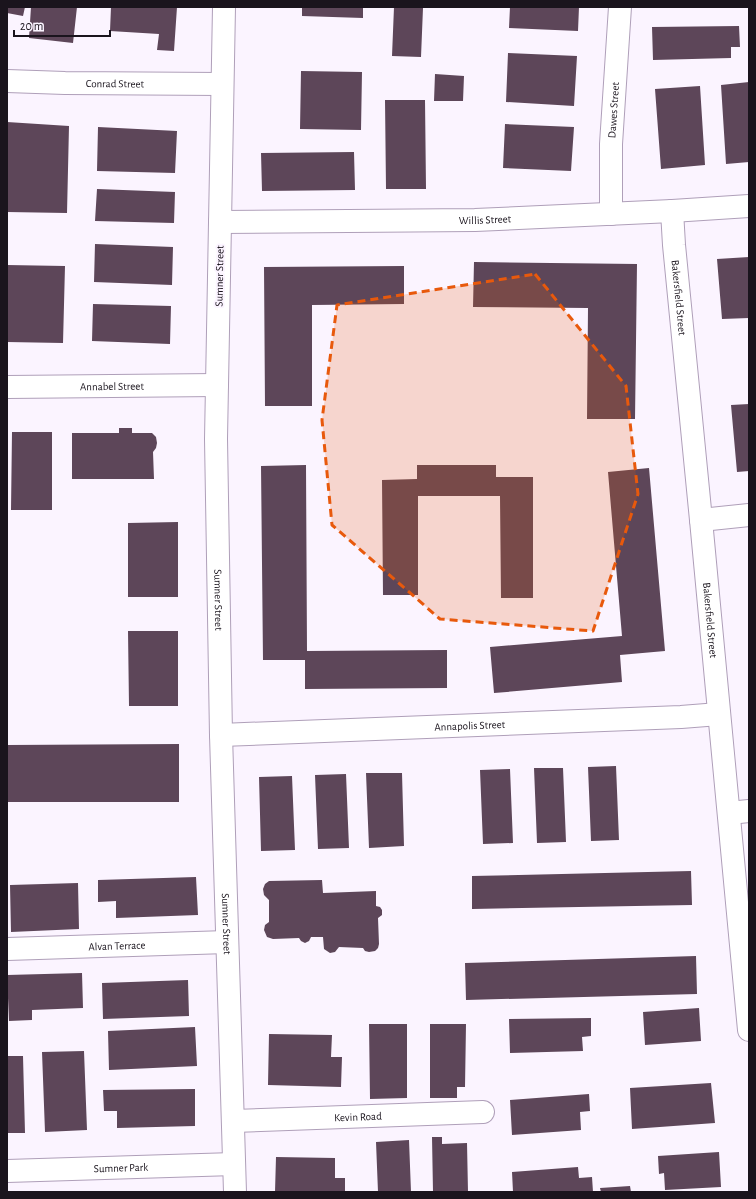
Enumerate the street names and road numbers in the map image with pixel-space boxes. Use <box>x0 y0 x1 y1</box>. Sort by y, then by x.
street label: Conrad Street <box>86 78 145 90</box>
street label: Dawes Street <box>606 81 621 139</box>
street label: Willis Street <box>459 213 512 226</box>
street label: Sumner Street <box>213 245 226 307</box>
street label: Bakersfield Street <box>669 259 688 337</box>
street label: Annabel Street <box>80 381 144 392</box>
street label: Sumner Street <box>212 569 224 631</box>
street label: Bakersfield Street <box>701 582 719 659</box>
street label: Annapolis Street <box>434 719 506 733</box>
street label: Sumner Street <box>220 893 233 955</box>
street label: Alvan Terrace <box>88 940 146 952</box>
street label: Kevin Road <box>334 1111 382 1123</box>
street label: Sumner Park <box>94 1162 148 1174</box>

